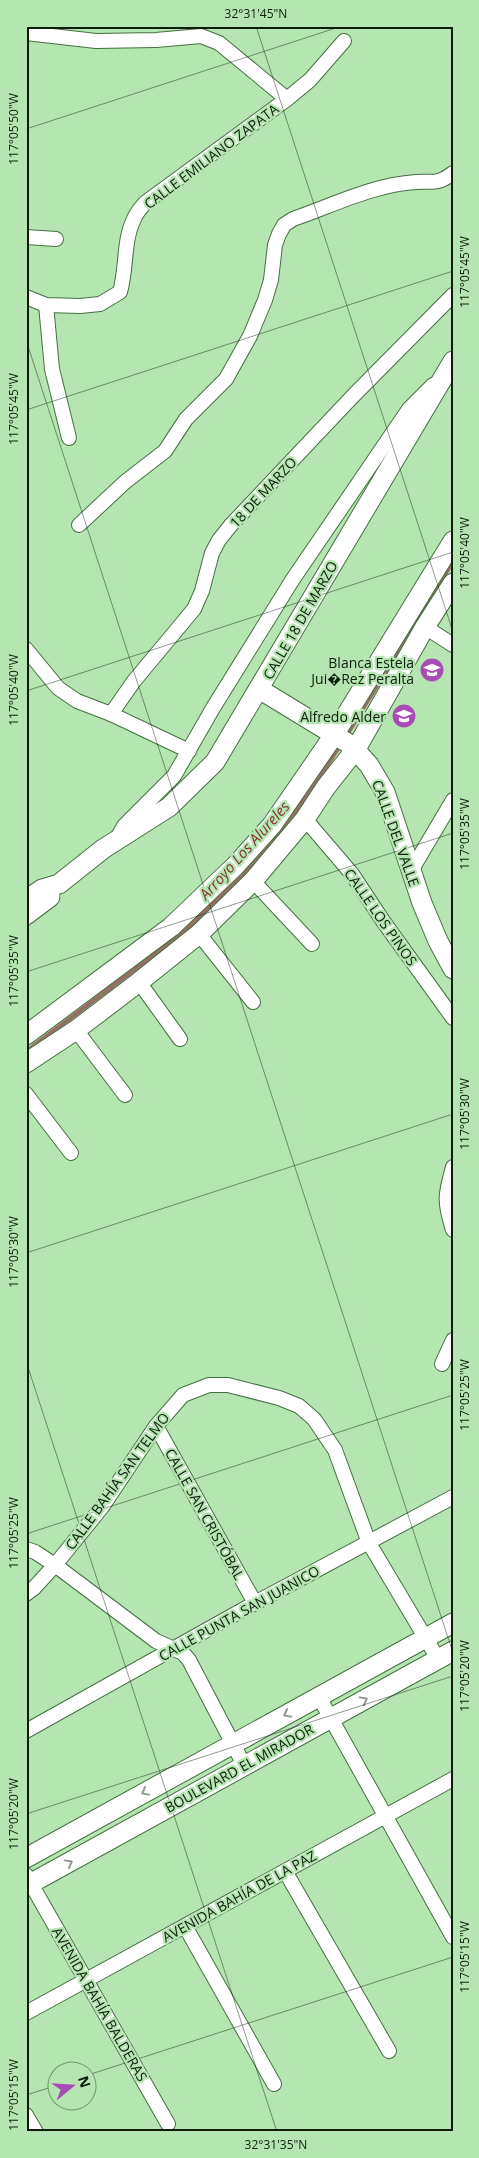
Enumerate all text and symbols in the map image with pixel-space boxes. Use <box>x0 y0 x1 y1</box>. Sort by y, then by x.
text: 32°31'45"N <box>225 5 287 22</box>
text: 117°05'50"W <box>5 93 22 165</box>
street label: CALLE EMILIANO ZAPATA <box>140 99 282 213</box>
text: 117°05'45"W <box>456 236 473 308</box>
text: 117°05'45"W <box>5 373 22 445</box>
street label: 18 DE MARZO <box>225 452 301 531</box>
text: 117°05'40"W <box>456 517 473 589</box>
street label: CALLE 18 DE MARZO <box>258 557 342 683</box>
place label: Blanca Estela Jui�Rez Peralta <box>309 653 414 688</box>
text: 117°05'40"W <box>5 654 22 726</box>
school or university icon: Blanca Estela Jui�Rez Peralta <box>419 657 445 683</box>
school or university icon: Alfredo Alder <box>391 703 417 729</box>
place label: Alfredo Alder <box>300 707 386 726</box>
street label: CALLE DEL VALLE <box>368 777 424 889</box>
water label: Arroyo Los Alureles <box>194 796 294 904</box>
text: 117°05'35"W <box>456 798 473 870</box>
street label: CALLE LOS PINOS <box>340 865 422 969</box>
text: 117°05'35"W <box>5 935 22 1007</box>
text: 117°05'30"W <box>456 1078 473 1150</box>
text: 117°05'30"W <box>5 1216 22 1288</box>
text: 117°05'25"W <box>456 1359 473 1431</box>
street label: CALLE BAHÍA SAN TELMO <box>61 1408 173 1553</box>
street label: CALLE SAN CRISTÓBAL <box>161 1445 249 1583</box>
text: 117°05'25"W <box>5 1497 22 1569</box>
street label: CALLE PUNTA SAN JUANICO <box>155 1561 323 1665</box>
text: 117°05'20"W <box>456 1640 473 1712</box>
one-way arrow <box>359 1696 368 1706</box>
one-way arrow <box>284 1708 293 1718</box>
street label: BOULEVARD EL MIRADOR <box>161 1719 317 1817</box>
text: 117°05'20"W <box>5 1778 22 1850</box>
one-way arrow <box>141 1786 150 1796</box>
street label: AVENIDA BAHÍA DE LA PAZ <box>159 1846 319 1946</box>
one-way arrow <box>64 1859 73 1869</box>
text: 117°05'15"W <box>456 1921 473 1993</box>
street label: AVENIDA BAHÍA BALDERAS <box>49 1924 151 2084</box>
text: 117°05'15"W <box>5 2059 22 2131</box>
north arrow <box>48 2060 98 2110</box>
text: 32°31'35"N <box>245 2136 307 2153</box>

